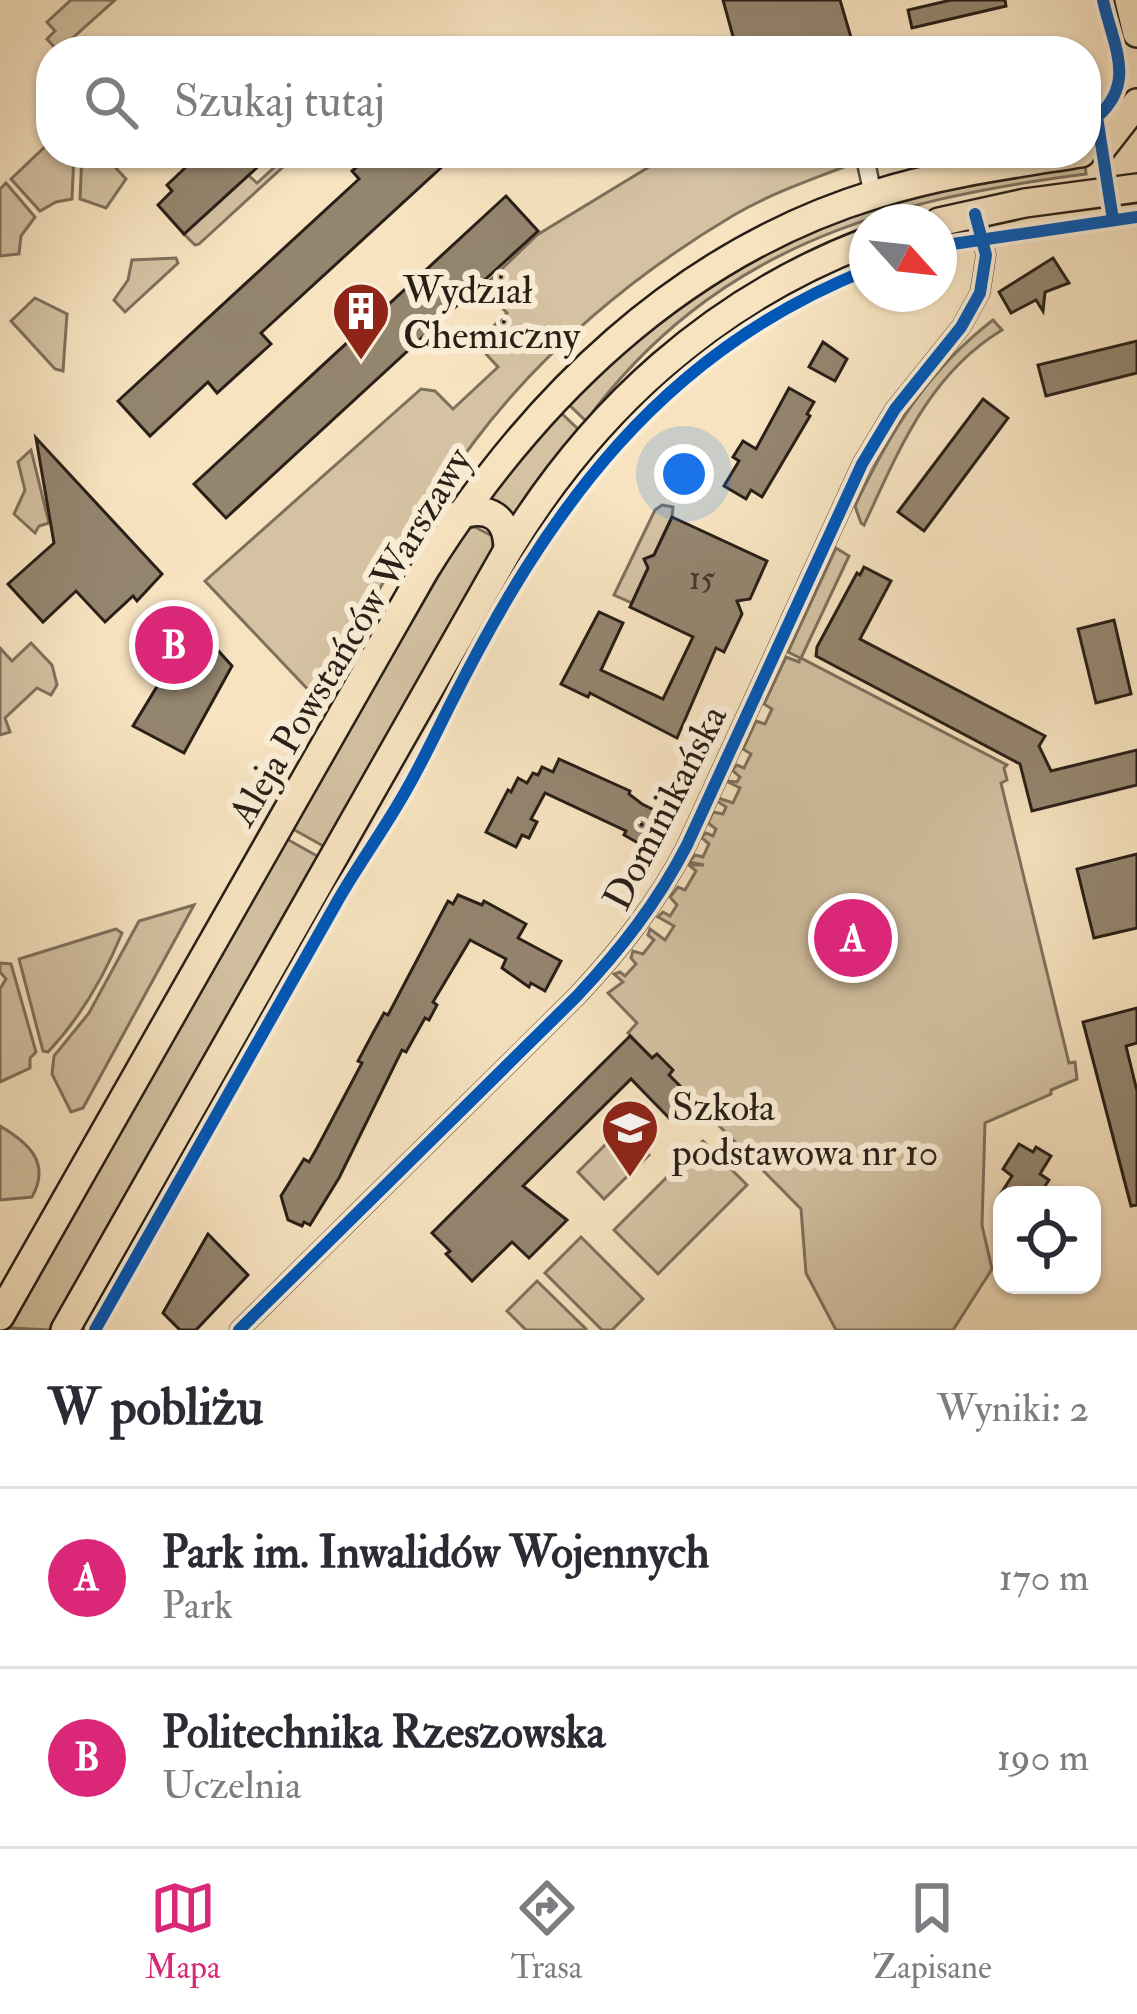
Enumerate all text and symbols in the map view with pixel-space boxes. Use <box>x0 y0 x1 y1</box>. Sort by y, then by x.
search box <box>36 36 1101 168</box>
icon: search <box>78 69 144 135</box>
text: Szukaj tutaj <box>174 74 385 130</box>
north arrow <box>849 204 957 312</box>
place label: Wydział Chemiczny <box>402 266 581 360</box>
building icon: Wydział Chemiczny <box>330 280 392 362</box>
street label: Aleja Powstańców Warszawy <box>217 438 483 836</box>
your location <box>654 444 714 504</box>
house number: 15 <box>689 558 716 599</box>
pin: B <box>135 600 213 690</box>
street label: Dominikańska <box>593 696 738 919</box>
pin: A <box>814 893 892 983</box>
place label: Szkoła podstawowa nr 10 <box>671 1083 938 1177</box>
school or university icon: Szkoła podstawowa nr 10 <box>599 1097 661 1179</box>
map controls <box>993 1186 1101 1294</box>
button: locate <box>993 1186 1101 1294</box>
text: W pobliżu <box>48 1376 263 1440</box>
text: Wyniki: 2 <box>937 1384 1089 1433</box>
text: Park im. Inwalidów Wojennych <box>162 1525 709 1581</box>
text: A <box>75 1553 99 1602</box>
text: 170 m <box>999 1553 1089 1602</box>
text: Park <box>162 1581 233 1630</box>
text: Politechnika Rzeszowska <box>162 1705 605 1761</box>
text: B <box>74 1733 100 1782</box>
text: 190 m <box>997 1733 1089 1782</box>
text: Uczelnia <box>162 1761 301 1810</box>
tab: Mapa <box>145 1875 221 1988</box>
tab: Trasa <box>511 1875 582 1988</box>
tab: Zapisane <box>873 1875 992 1988</box>

